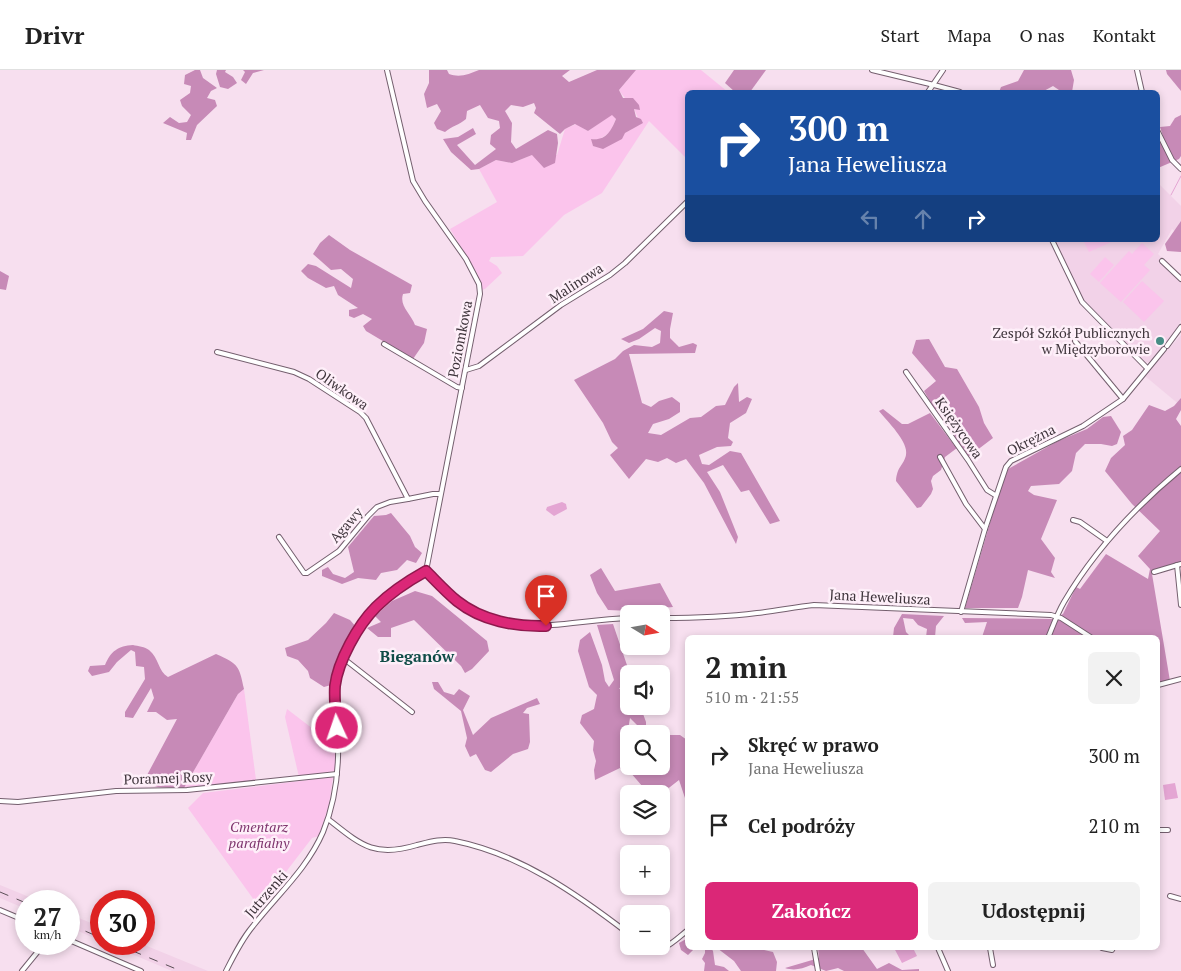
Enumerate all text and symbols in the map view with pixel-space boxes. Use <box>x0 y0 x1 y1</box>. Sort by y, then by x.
text: Drivr <box>25 19 84 51</box>
text: Start <box>881 23 920 47</box>
text: Mapa <box>948 23 992 47</box>
text: O nas <box>1020 23 1065 47</box>
text: Kontakt <box>1093 23 1156 47</box>
text: 300 m <box>788 105 889 151</box>
icon: right <box>705 110 770 175</box>
text: Jana Heweliusza <box>788 149 947 178</box>
icon: left <box>856 205 884 233</box>
icon: ahead <box>909 205 937 233</box>
icon: right <box>962 205 990 233</box>
street label: Malinowa <box>545 258 606 307</box>
street label: Poziomkowa <box>443 299 476 379</box>
place label: Zespół Szkół Publicznych w Międzyborowie <box>993 323 1150 358</box>
marker: Zespół Szkół Publicznych w Międzyborowie <box>1154 335 1166 347</box>
street label: Oliwkowa <box>312 363 373 414</box>
street label: Księżycowa <box>931 393 987 462</box>
street label: Okrężna <box>1003 419 1058 460</box>
street label: Agawy <box>325 502 367 546</box>
pin <box>525 575 567 626</box>
icon: arrive <box>532 582 560 610</box>
street label: Jana Heweliusza <box>829 584 931 609</box>
north arrow <box>620 605 670 655</box>
map controls <box>620 605 670 955</box>
district label: Bieganów <box>380 645 455 667</box>
text: 2 min <box>705 647 787 687</box>
button: close <box>1088 652 1140 704</box>
button: sound <box>620 665 670 715</box>
text: 510 m · 21:55 <box>705 686 799 708</box>
position arrow <box>310 701 362 753</box>
button: search <box>620 725 670 775</box>
text: Skręć w prawo <box>748 732 879 757</box>
icon: right <box>705 741 733 769</box>
text: 300 m <box>1089 743 1140 768</box>
text: Jana Heweliusza <box>748 757 864 779</box>
street label: Porannej Rosy <box>123 766 214 789</box>
button: layers <box>620 785 670 835</box>
icon: arrive <box>705 811 733 839</box>
text: Cel podróży <box>748 813 855 838</box>
text: 210 m <box>1089 813 1140 838</box>
park label: Cmentarz parafialny <box>229 817 290 852</box>
button: + <box>620 845 670 895</box>
street label: Jutrzenki <box>240 866 291 921</box>
button: Zakończ <box>705 882 918 940</box>
button: Udostępnij <box>928 882 1140 940</box>
speed limit sign: 30 <box>90 890 155 955</box>
text: 27 <box>33 900 62 933</box>
button: − <box>620 905 670 955</box>
text: km/h <box>34 927 61 942</box>

